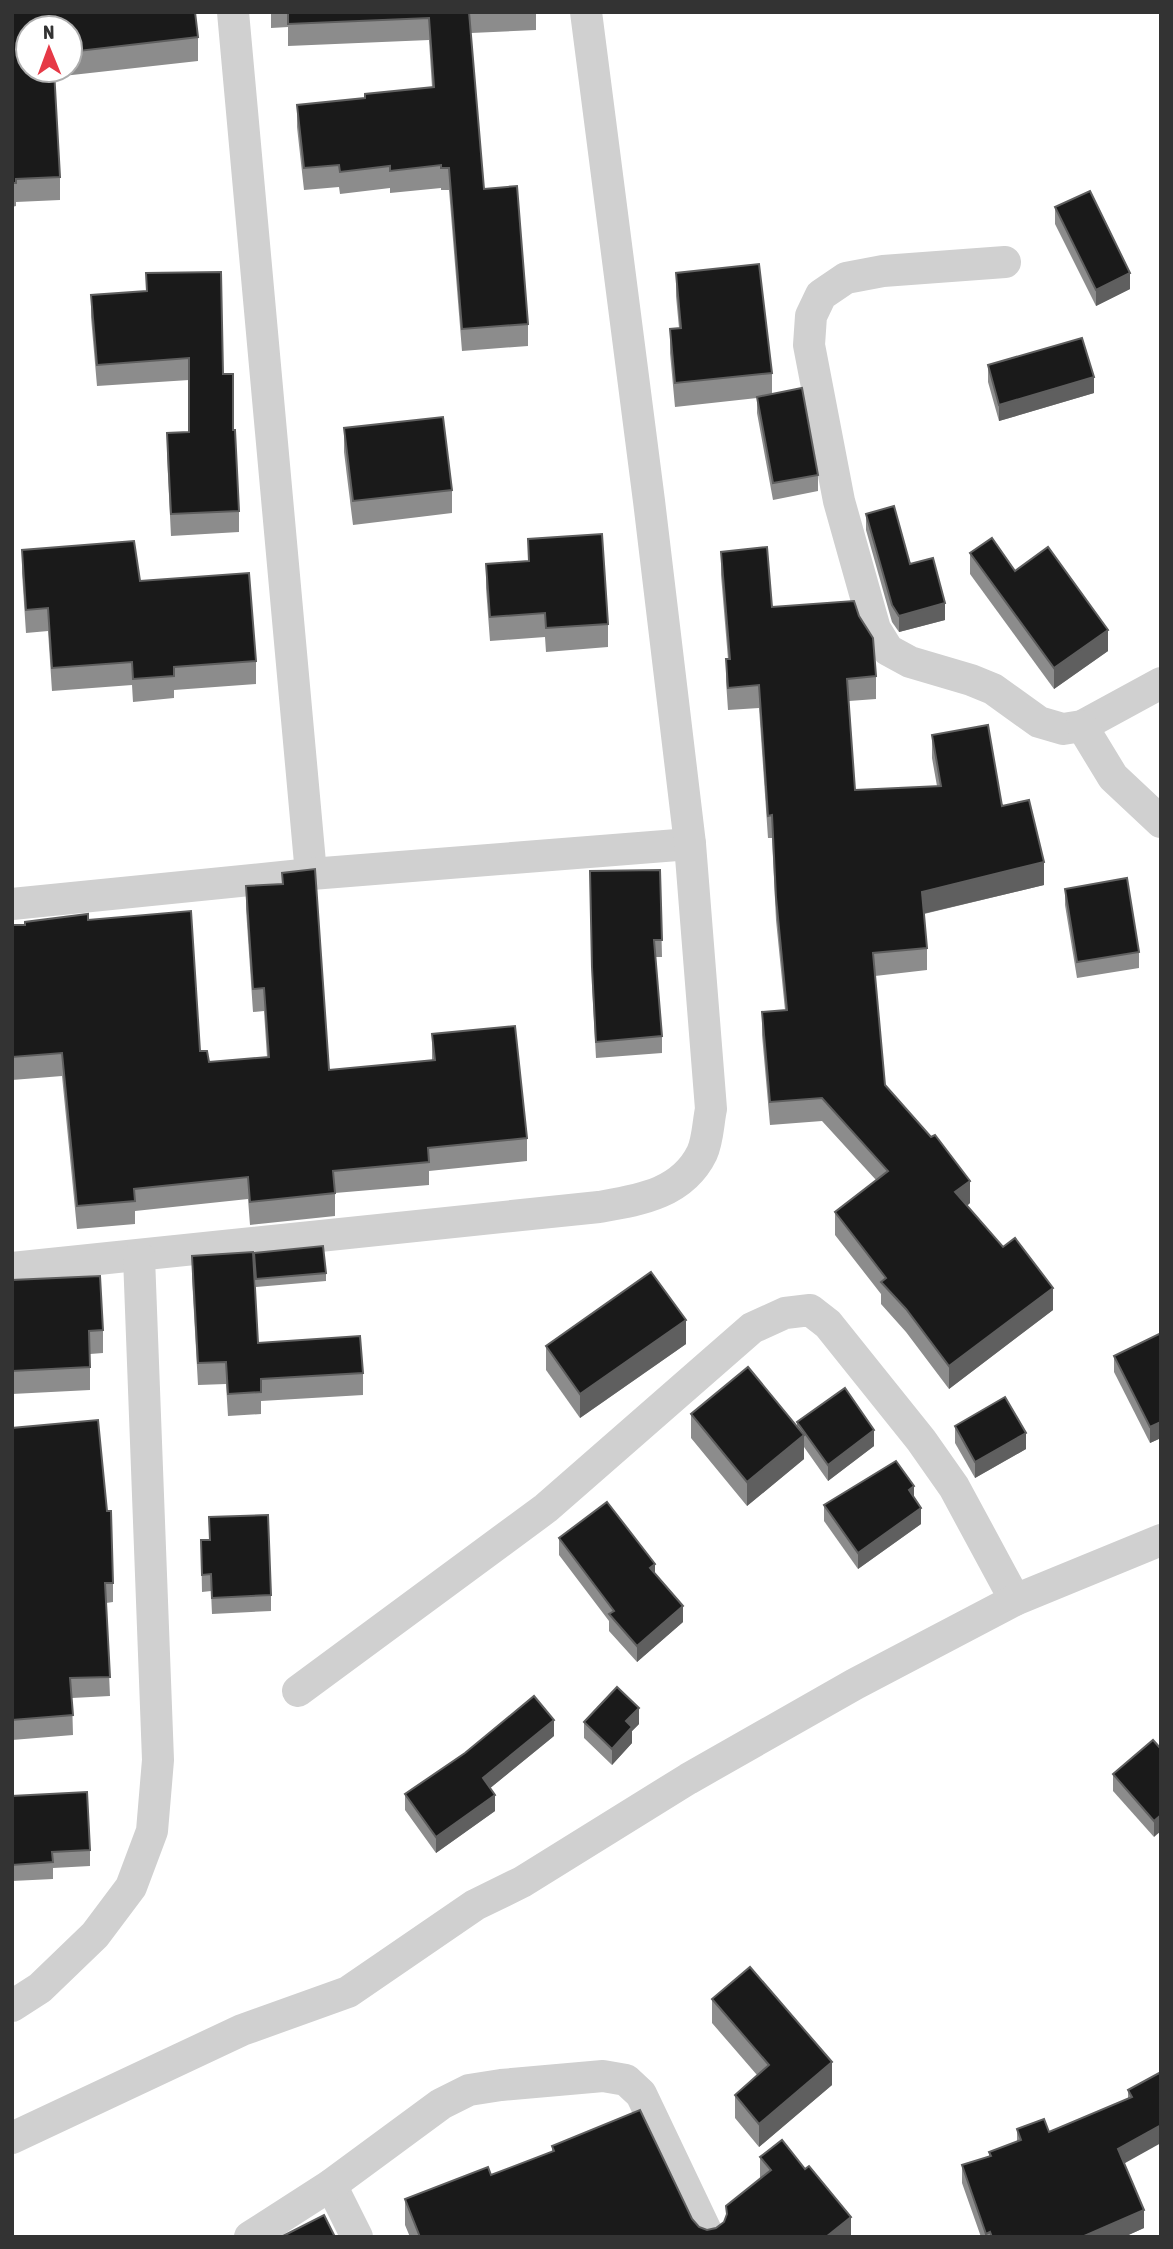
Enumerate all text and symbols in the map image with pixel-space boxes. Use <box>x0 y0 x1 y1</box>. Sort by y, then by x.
north arrow <box>14 14 84 84</box>
text: N <box>43 21 55 43</box>

